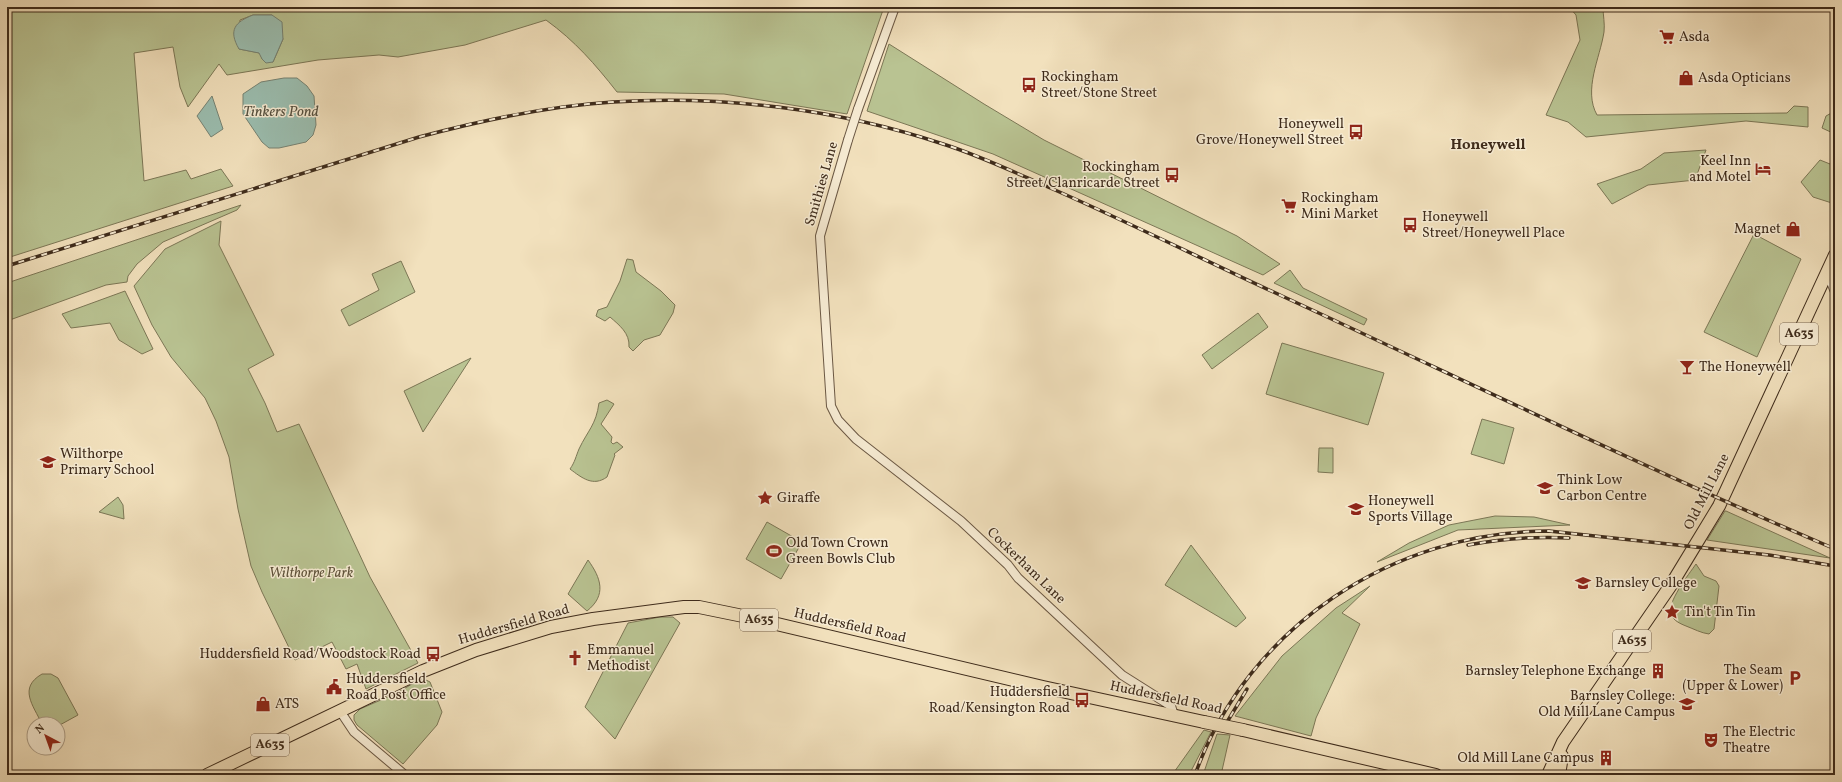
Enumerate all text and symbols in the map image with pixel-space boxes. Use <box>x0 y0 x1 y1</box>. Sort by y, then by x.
supermarket icon: Asda <box>1658 28 1676 46</box>
place label: Asda <box>1679 28 1710 47</box>
place label: Rockingham Street/Stone Street <box>1041 68 1157 103</box>
shop icon: Asda Opticians <box>1677 69 1695 87</box>
place label: Asda Opticians <box>1698 69 1791 88</box>
bus stop icon: Rockingham Street/Stone Street <box>1020 76 1038 94</box>
water label: Tinkers Pond <box>243 102 319 123</box>
place label: Honeywell Grove/Honeywell Street <box>1196 115 1344 150</box>
bus stop icon: Honeywell Grove/Honeywell Street <box>1347 123 1365 141</box>
district label: Honeywell <box>1450 135 1526 156</box>
street label: Smithies Lane <box>801 139 843 228</box>
place label: Keel Inn and Motel <box>1689 152 1751 187</box>
place label: Rockingham Street/Clanricarde Street <box>1006 158 1160 193</box>
hotel icon: Keel Inn and Motel <box>1754 160 1772 178</box>
bus stop icon: Rockingham Street/Clanricarde Street <box>1163 166 1181 184</box>
place label: Rockingham Mini Market <box>1301 189 1379 224</box>
supermarket icon: Rockingham Mini Market <box>1280 197 1298 215</box>
place label: Honeywell Street/Honeywell Place <box>1422 208 1565 243</box>
bus stop icon: Honeywell Street/Honeywell Place <box>1401 216 1419 234</box>
place label: Magnet <box>1734 220 1781 239</box>
shop icon: Magnet <box>1784 220 1802 238</box>
road number: A635 <box>1780 323 1818 345</box>
bar icon: The Honeywell <box>1678 358 1696 376</box>
place label: The Honeywell <box>1699 358 1791 377</box>
place label: Wilthorpe Primary School <box>60 445 154 480</box>
street label: Old Mill Lane <box>1680 450 1735 533</box>
school or university icon: Wilthorpe Primary School <box>39 453 57 471</box>
place label: Think Low Carbon Centre <box>1557 471 1647 506</box>
school or university icon: Think Low Carbon Centre <box>1536 479 1554 497</box>
place icon: Giraffe <box>756 489 774 507</box>
place label: Giraffe <box>777 489 821 508</box>
place label: Honeywell Sports Village <box>1368 492 1453 527</box>
school or university icon: Honeywell Sports Village <box>1347 500 1365 518</box>
street label: Cockerham Lane <box>982 523 1070 609</box>
place label: Old Town Crown Green Bowls Club <box>786 534 896 569</box>
sports icon: Old Town Crown Green Bowls Club <box>765 542 783 560</box>
park label: Wilthorpe Park <box>269 564 354 583</box>
school or university icon: Barnsley College <box>1574 574 1592 592</box>
place label: Barnsley College <box>1595 574 1697 593</box>
street label: Huddersfield Road <box>456 600 572 650</box>
place icon: Tin't Tin Tin <box>1663 603 1681 621</box>
place label: Tin't Tin Tin <box>1684 603 1756 622</box>
street label: Huddersfield Road <box>792 604 908 648</box>
road number: A635 <box>740 609 778 631</box>
road number: A635 <box>1613 630 1651 652</box>
place label: Emmanuel Methodist <box>587 641 654 676</box>
place label: Huddersfield Road/Woodstock Road <box>199 645 421 664</box>
bus stop icon: Huddersfield Road/Woodstock Road <box>424 645 442 663</box>
church icon: Emmanuel Methodist <box>566 649 584 667</box>
place label: The Seam (Upper & Lower) <box>1683 661 1783 696</box>
place label: Barnsley Telephone Exchange <box>1465 662 1646 681</box>
building icon: Barnsley Telephone Exchange <box>1649 662 1667 680</box>
parking icon: The Seam (Upper & Lower) <box>1786 669 1804 687</box>
place label: Huddersfield Road Post Office <box>346 670 446 705</box>
street label: Huddersfield Road <box>1108 677 1224 719</box>
public building icon: Huddersfield Road Post Office <box>325 678 343 696</box>
place label: Huddersfield Road/Kensington Road <box>929 683 1070 718</box>
place label: Barnsley College: Old Mill Lane Campus <box>1538 687 1675 722</box>
bus stop icon: Huddersfield Road/Kensington Road <box>1073 691 1091 709</box>
shop icon: ATS <box>254 695 272 713</box>
place label: ATS <box>275 695 299 714</box>
school or university icon: Barnsley College: Old Mill Lane Campus <box>1678 695 1696 713</box>
north arrow <box>26 716 66 756</box>
text: N <box>32 721 48 738</box>
place label: The Electric Theatre <box>1723 723 1795 758</box>
theatre icon: The Electric Theatre <box>1702 731 1720 749</box>
road number: A635 <box>251 734 289 756</box>
place label: Old Mill Lane Campus <box>1457 749 1594 768</box>
building icon: Old Mill Lane Campus <box>1597 749 1615 767</box>

